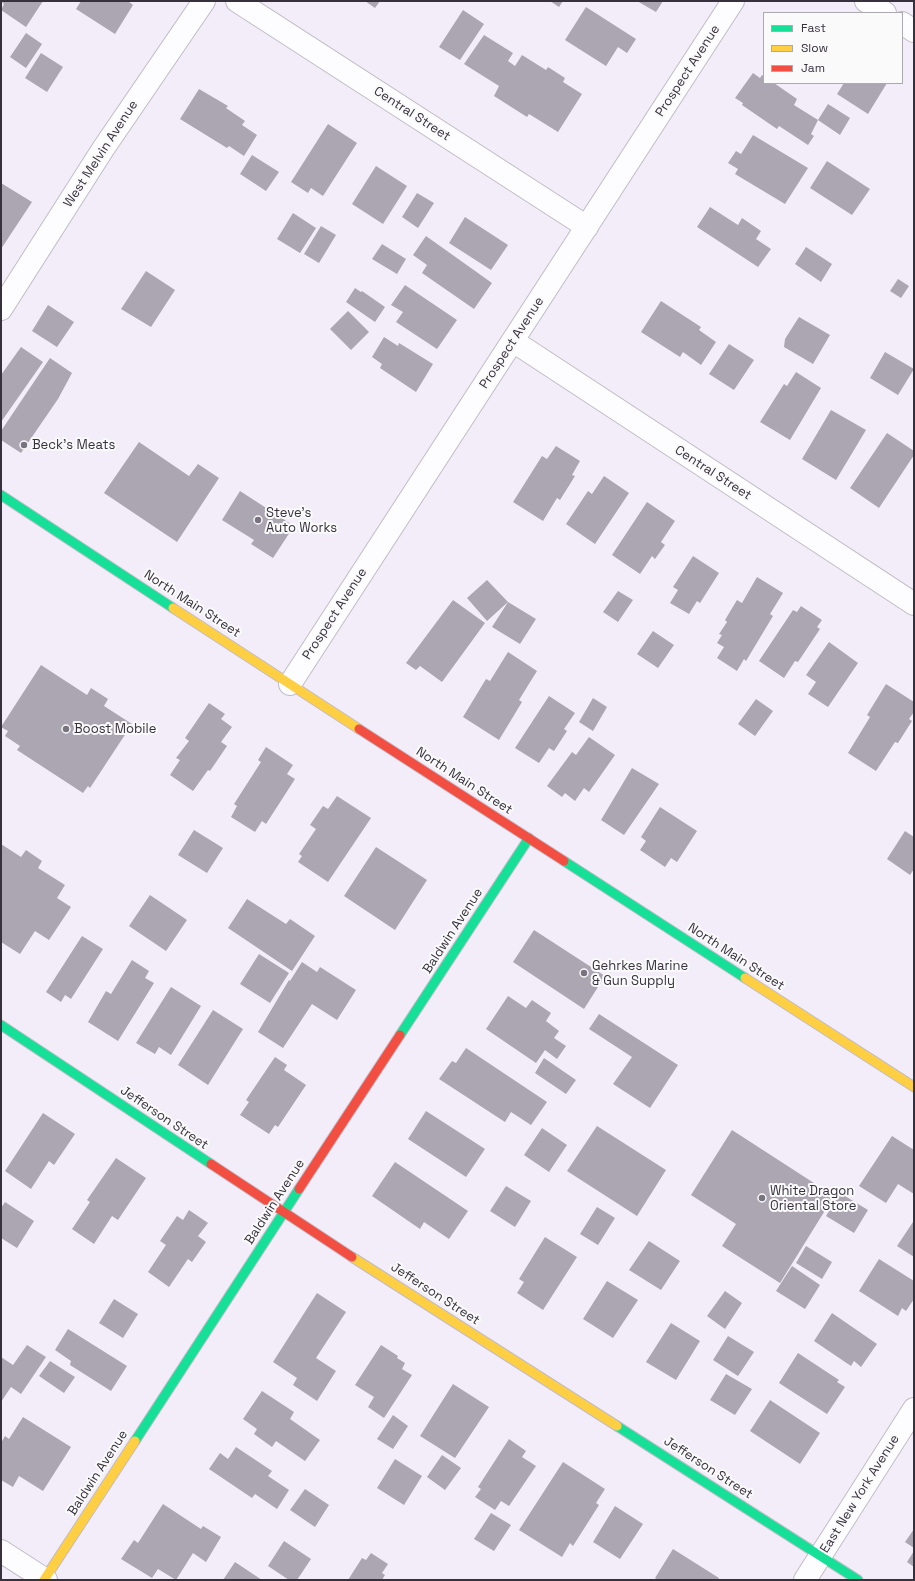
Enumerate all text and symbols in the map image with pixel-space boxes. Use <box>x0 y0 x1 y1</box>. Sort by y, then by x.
legend <box>763 12 903 84</box>
text: Fast <box>801 20 826 36</box>
street label: Prospect Avenue <box>653 22 723 120</box>
text: Slow <box>801 40 828 56</box>
text: Jam <box>801 60 825 76</box>
street label: Central Street <box>371 83 453 145</box>
street label: West Melvin Avenue <box>61 98 141 210</box>
street label: Prospect Avenue <box>477 294 547 392</box>
place label: Beck's Meats <box>32 437 115 453</box>
marker: Beck's Meats <box>19 440 29 450</box>
street label: Central Street <box>672 442 754 504</box>
place label: Steve's Auto Works <box>266 505 337 536</box>
marker: Steve's Auto Works <box>253 515 263 525</box>
street label: Prospect Avenue <box>300 565 370 663</box>
street label: North Main Street <box>141 567 243 641</box>
place label: Boost Mobile <box>74 721 156 737</box>
marker: Boost Mobile <box>61 724 71 734</box>
street label: North Main Street <box>413 744 515 818</box>
street label: Baldwin Avenue <box>420 885 486 977</box>
street label: North Main Street <box>685 920 787 994</box>
place label: Gehrkes Marine & Gun Supply <box>592 958 688 989</box>
marker: Gehrkes Marine & Gun Supply <box>579 968 589 978</box>
street label: Jefferson Street <box>117 1083 211 1153</box>
street label: Baldwin Avenue <box>242 1156 308 1248</box>
place label: White Dragon Oriental Store <box>770 1183 856 1214</box>
marker: White Dragon Oriental Store <box>757 1193 767 1203</box>
street label: Jefferson Street <box>388 1259 482 1329</box>
street label: Baldwin Avenue <box>65 1427 131 1519</box>
street label: East New York Avenue <box>817 1432 903 1556</box>
street label: Jefferson Street <box>661 1433 755 1503</box>

